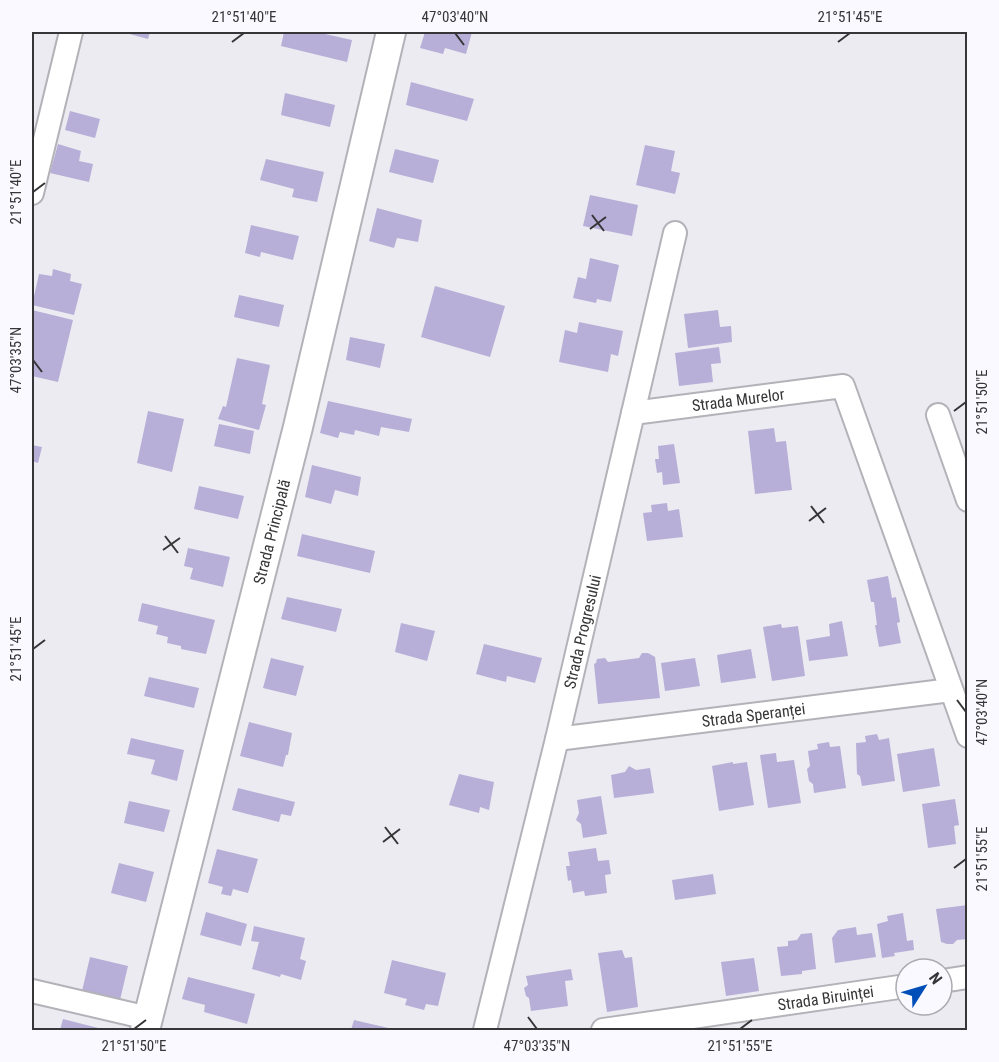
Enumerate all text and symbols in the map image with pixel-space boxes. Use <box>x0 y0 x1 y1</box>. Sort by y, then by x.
text: 21°51'40"E <box>212 8 276 26</box>
text: 47°03'40"N <box>422 8 488 26</box>
text: 21°51'45"E <box>818 8 882 26</box>
text: 21°51'40"E <box>7 160 25 224</box>
text: 47°03'35"N <box>7 327 25 393</box>
text: 21°51'50"E <box>973 370 991 434</box>
street label: Strada Murelor <box>691 385 786 415</box>
street label: Strada Principală <box>249 477 294 586</box>
street label: Strada Progresului <box>560 573 605 691</box>
text: 21°51'45"E <box>7 617 25 681</box>
text: 47°03'40"N <box>973 679 991 745</box>
street label: Strada Speranței <box>701 699 806 731</box>
text: 21°51'55"E <box>973 827 991 891</box>
north arrow <box>894 957 954 1017</box>
text: N <box>925 969 946 988</box>
street label: Strada Biruinței <box>776 982 875 1015</box>
text: 21°51'50"E <box>102 1037 166 1055</box>
text: 47°03'35"N <box>504 1037 570 1055</box>
text: 21°51'55"E <box>708 1037 772 1055</box>

